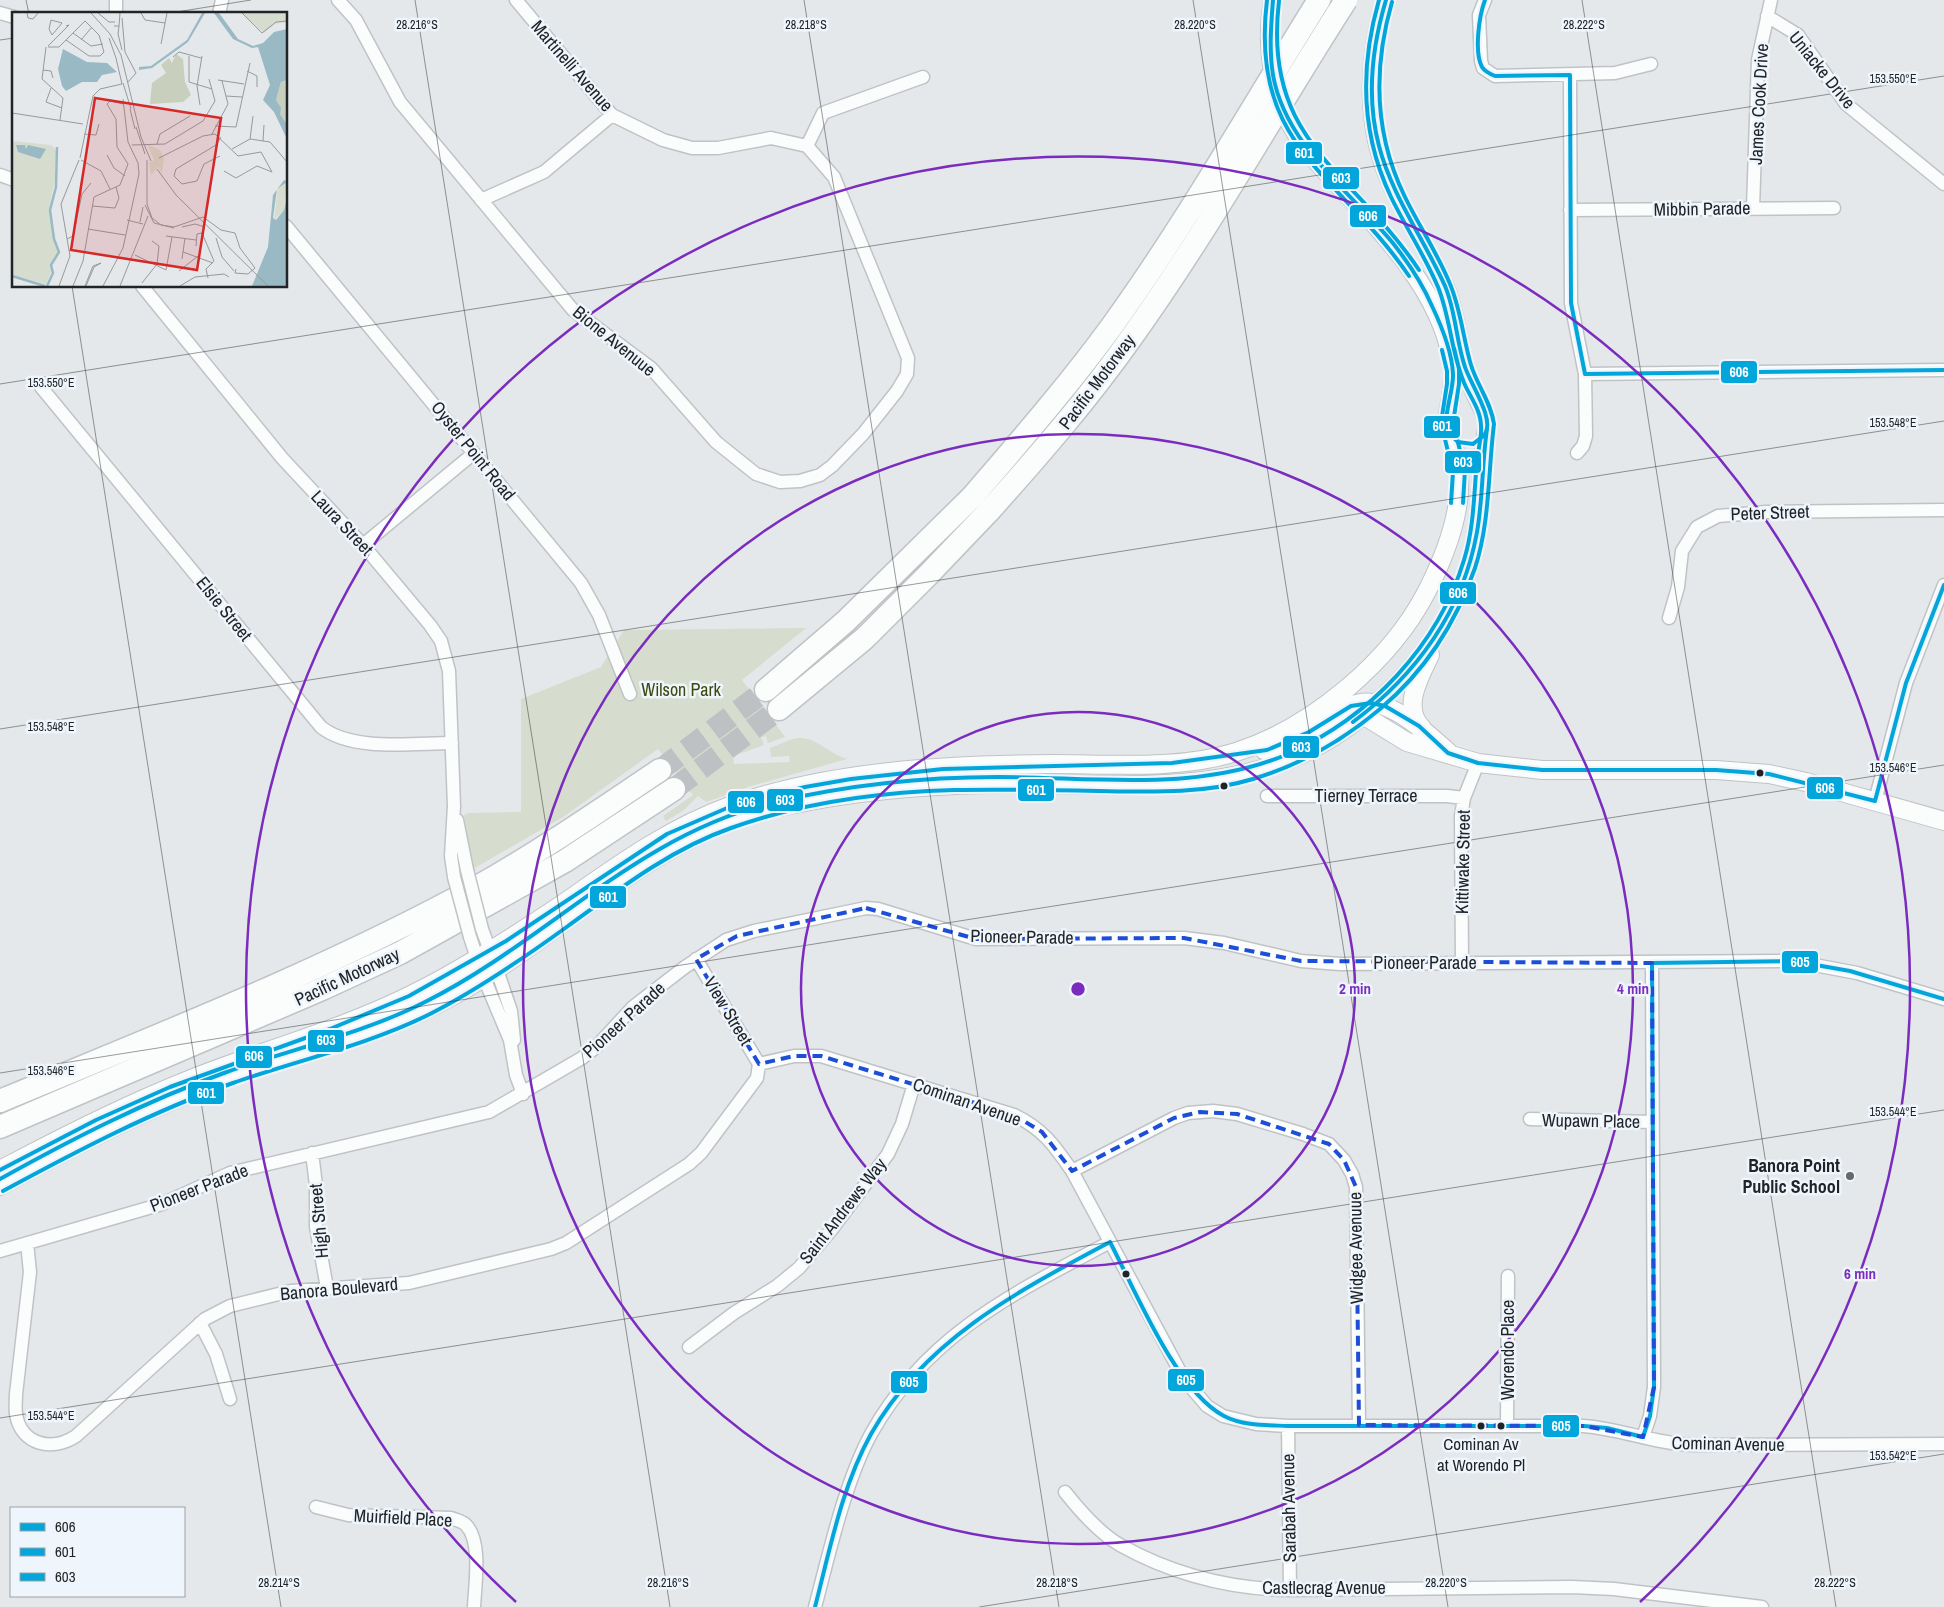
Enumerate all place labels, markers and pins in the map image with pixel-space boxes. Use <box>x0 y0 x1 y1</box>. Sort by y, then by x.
unlabelled marker <box>1755 768 1765 778</box>
unlabelled marker <box>1219 781 1229 791</box>
centre of rings <box>1069 980 1087 998</box>
place label: Banora Point Public School <box>1742 1153 1840 1199</box>
marker: Banora Point Public School <box>1844 1170 1856 1182</box>
unlabelled marker <box>1121 1269 1131 1279</box>
marker: Cominan Av at Worendo Pl <box>1476 1421 1486 1431</box>
unlabelled marker <box>1496 1421 1506 1431</box>
place label: Cominan Av at Worendo Pl <box>1437 1432 1525 1476</box>

